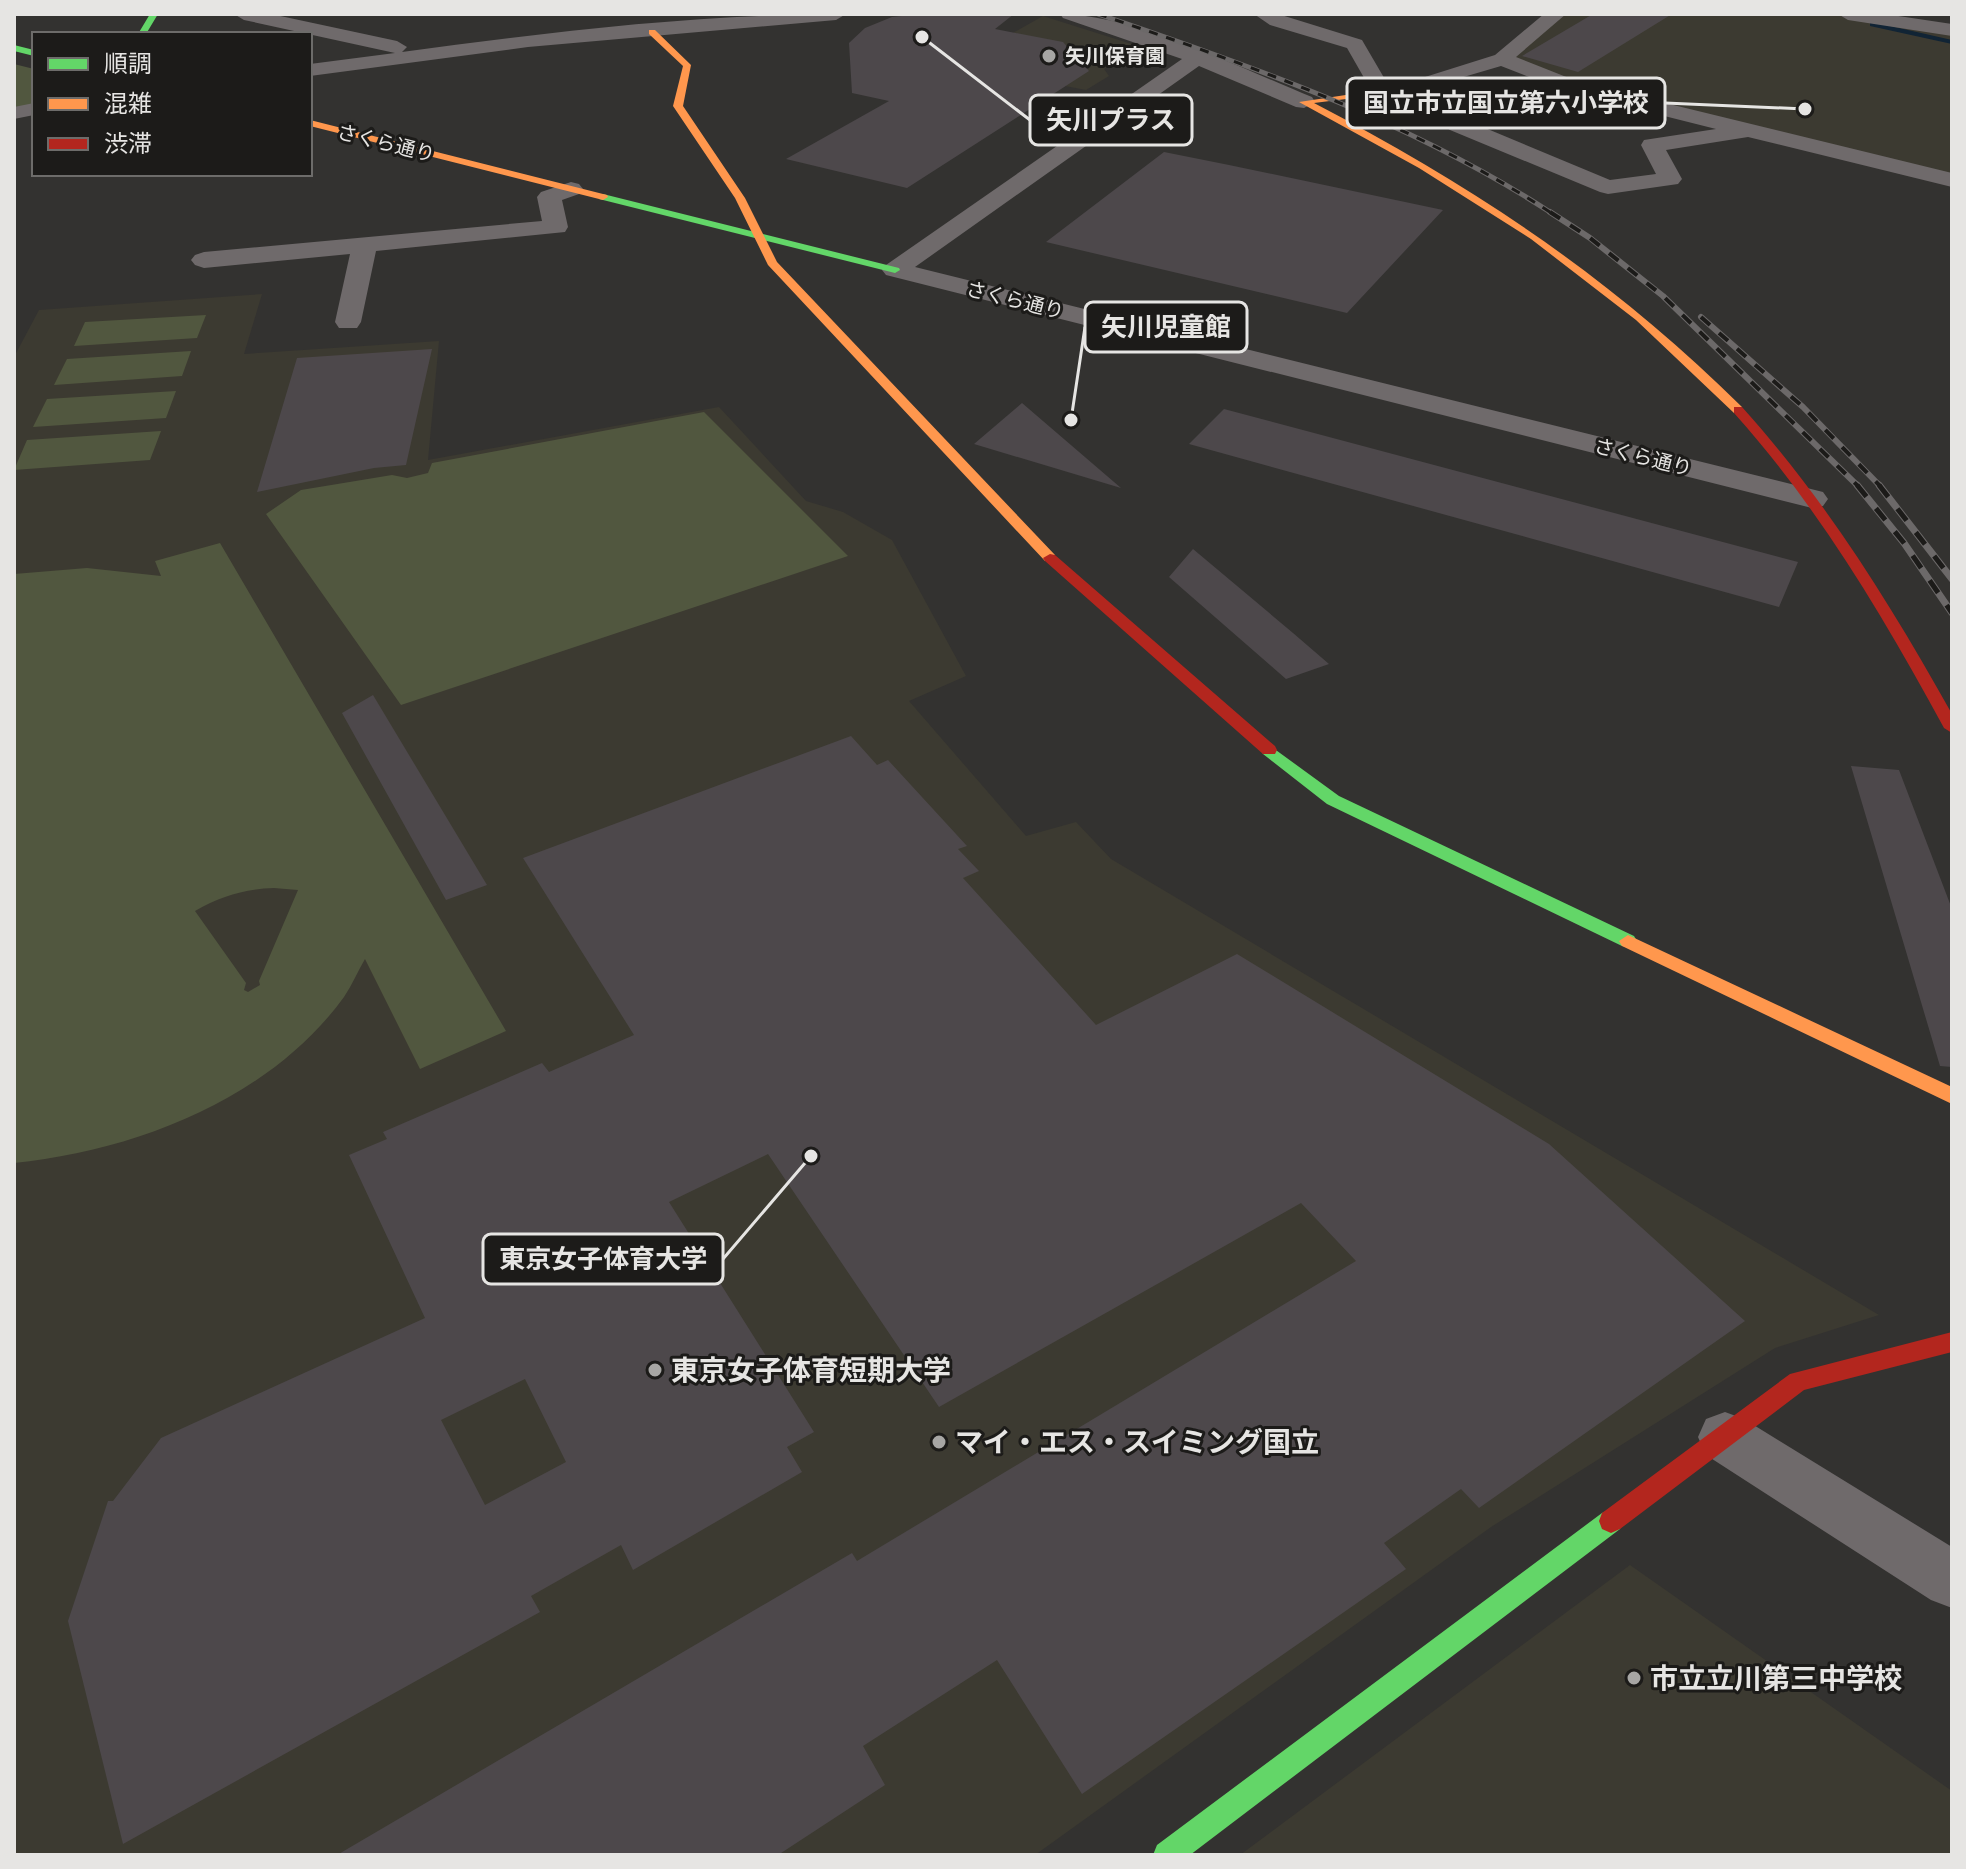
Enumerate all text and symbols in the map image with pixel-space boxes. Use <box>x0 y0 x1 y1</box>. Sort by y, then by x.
legend <box>32 32 312 176</box>
place label: 矢川保育園 <box>1065 45 1165 68</box>
marker: 矢川保育園 <box>1040 47 1058 65</box>
text: 順調 <box>104 50 152 78</box>
callout: 国立市立国立第六小学校 <box>1347 78 1665 128</box>
text: 国立市立国立第六小学校 <box>1363 88 1649 119</box>
text: 混雑 <box>104 90 152 118</box>
callout: 矢川プラス <box>1030 95 1192 145</box>
text: 矢川プラス <box>1046 105 1176 136</box>
street label: さくら通り <box>335 120 437 167</box>
text: 渋滞 <box>104 130 152 158</box>
street label: さくら通り <box>964 277 1066 324</box>
callout: 矢川児童館 <box>1085 302 1247 352</box>
text: 矢川児童館 <box>1101 312 1231 343</box>
street label: さくら通り <box>1592 434 1694 481</box>
callout: 東京女子体育大学 <box>483 1234 723 1284</box>
text: 東京女子体育大学 <box>499 1244 707 1275</box>
place label: 東京女子体育短期大学 <box>671 1354 951 1387</box>
marker: 東京女子体育短期大学 <box>646 1361 664 1379</box>
place label: マイ・エス・スイミング国立 <box>955 1426 1319 1459</box>
marker: マイ・エス・スイミング国立 <box>930 1433 948 1451</box>
place label: 市立立川第三中学校 <box>1650 1662 1902 1695</box>
marker: 市立立川第三中学校 <box>1625 1669 1643 1687</box>

